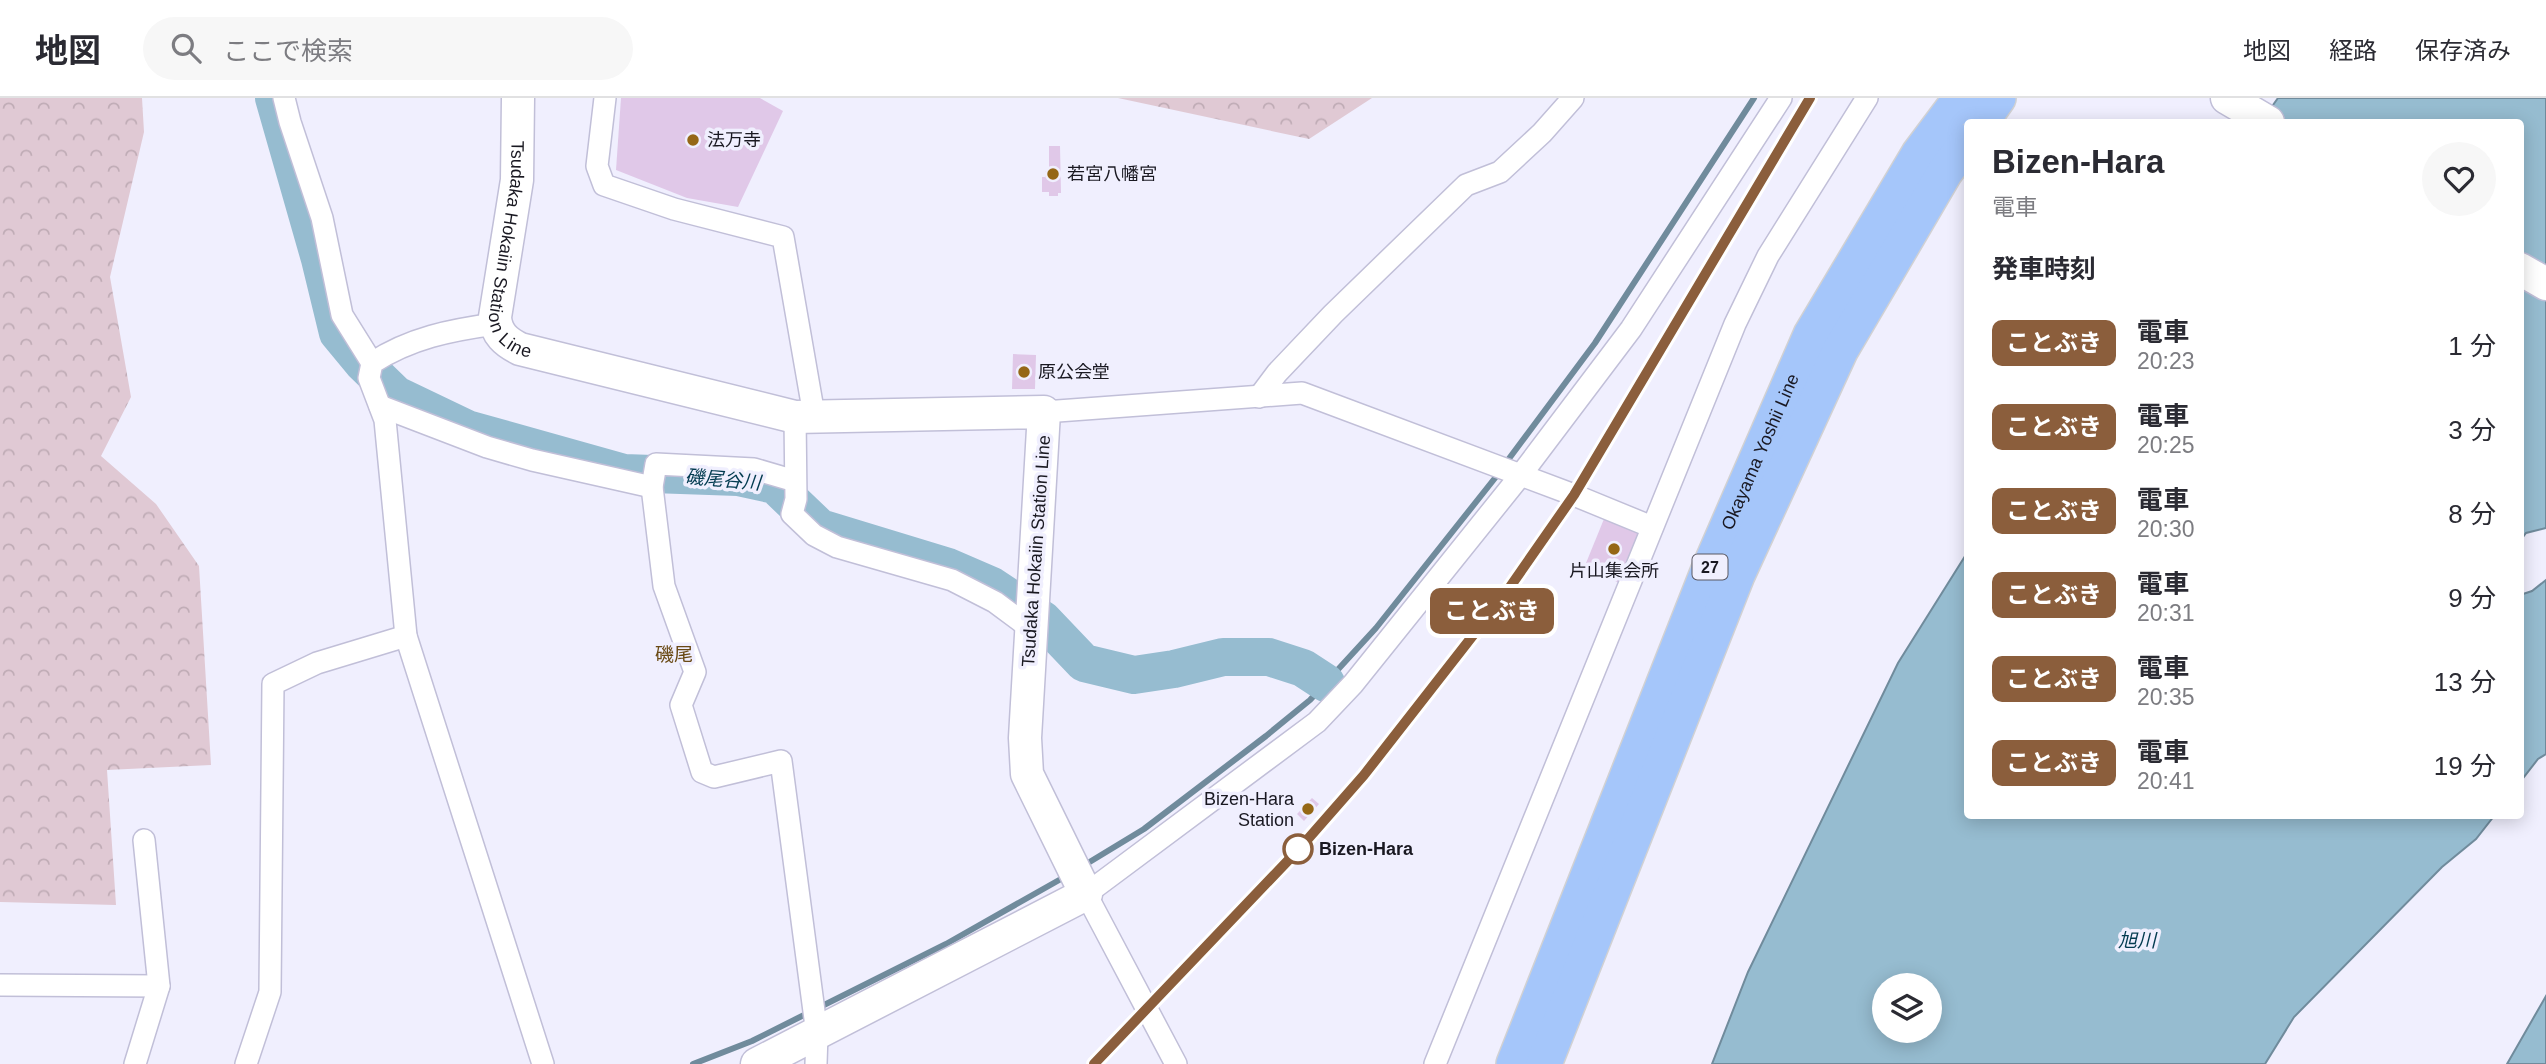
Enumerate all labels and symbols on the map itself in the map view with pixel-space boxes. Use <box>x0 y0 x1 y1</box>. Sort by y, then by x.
place label: 法万寺 <box>707 130 761 150</box>
marker: 法万寺 <box>685 132 701 148</box>
street label: Tsudaka Hokaiin Station Line <box>485 141 534 361</box>
place label: 若宮八幡宮 <box>1067 164 1157 184</box>
marker: 若宮八幡宮 <box>1045 166 1061 182</box>
place label: 原公会堂 <box>1038 362 1110 382</box>
marker: 原公会堂 <box>1016 364 1032 380</box>
street label: Okayama Yoshii Line <box>1717 371 1803 533</box>
street label: Tsudaka Hokaiin Station Line <box>1018 435 1054 667</box>
water label: 磯尾谷川 <box>684 466 764 493</box>
marker: 片山集会所 <box>1606 541 1622 557</box>
road number: 27 <box>1692 554 1728 580</box>
place label: 片山集会所 <box>1569 561 1659 581</box>
line badge: ことぶき <box>1443 588 1541 634</box>
district label: 磯尾 <box>655 644 693 665</box>
place label: Bizen-Hara Station <box>1204 789 1295 830</box>
marker: Bizen-Hara Station <box>1300 801 1316 817</box>
marker: Bizen-Hara <box>1283 834 1313 864</box>
place label: Bizen-Hara <box>1319 839 1414 859</box>
water label: 旭川 <box>2118 930 2158 951</box>

